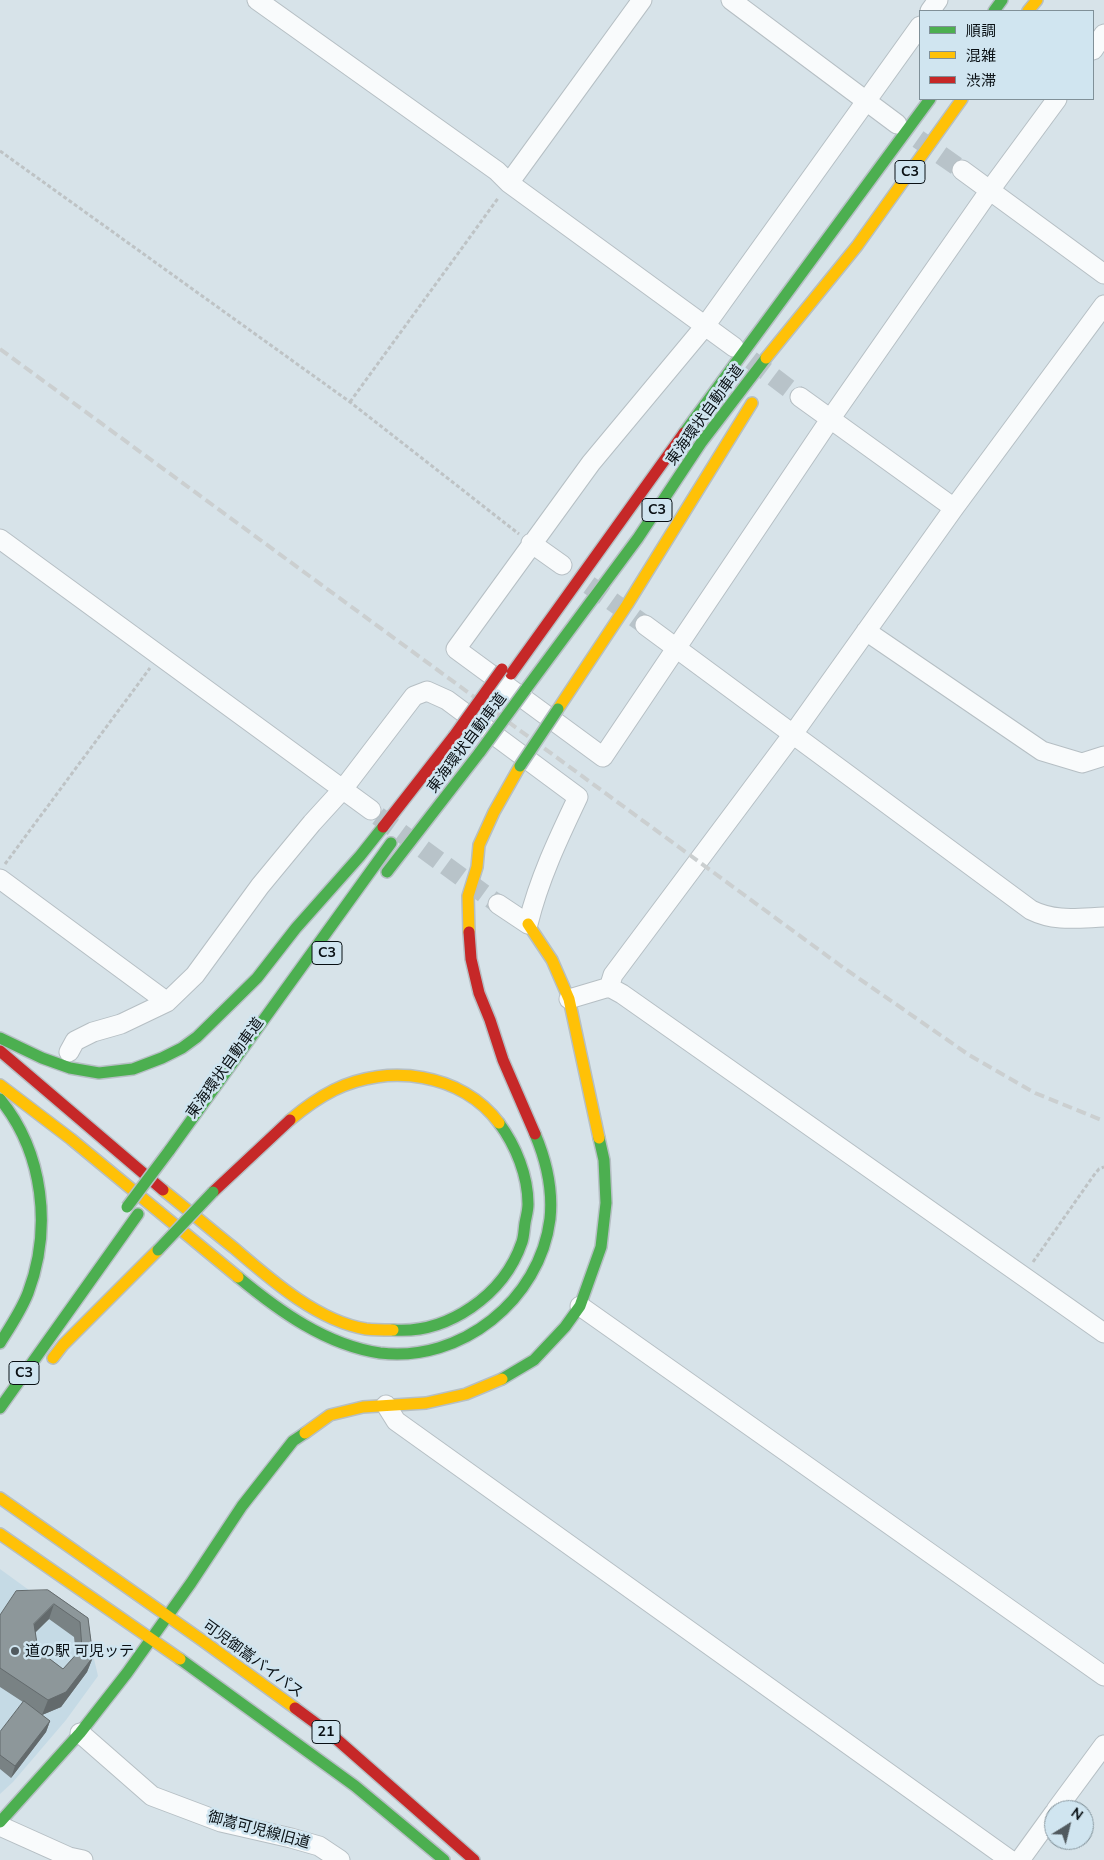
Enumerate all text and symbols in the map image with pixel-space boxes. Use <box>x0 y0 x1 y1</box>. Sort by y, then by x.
legend <box>919 10 1094 100</box>
text: 順調 <box>966 21 996 40</box>
text: 混雑 <box>966 46 996 65</box>
text: 渋滞 <box>966 71 996 90</box>
road number: C3 <box>895 160 925 183</box>
street label: 東海環状自動車道 <box>662 361 748 469</box>
road number: C3 <box>642 498 672 522</box>
street label: 東海環状自動車道 <box>424 690 510 796</box>
road number: C3 <box>312 941 342 964</box>
street label: 東海環状自動車道 <box>182 1014 268 1122</box>
road number: C3 <box>9 1362 39 1385</box>
street label: 可児御嵩バイパス <box>199 1616 307 1702</box>
place label: 道の駅 可児ッテ <box>25 1642 134 1660</box>
marker: 道の駅 可児ッテ <box>9 1645 21 1657</box>
road number: 21 <box>312 1720 340 1744</box>
north arrow <box>1044 1800 1094 1850</box>
text: N <box>1068 1803 1087 1824</box>
street label: 御嵩可児線旧道 <box>206 1808 312 1852</box>

